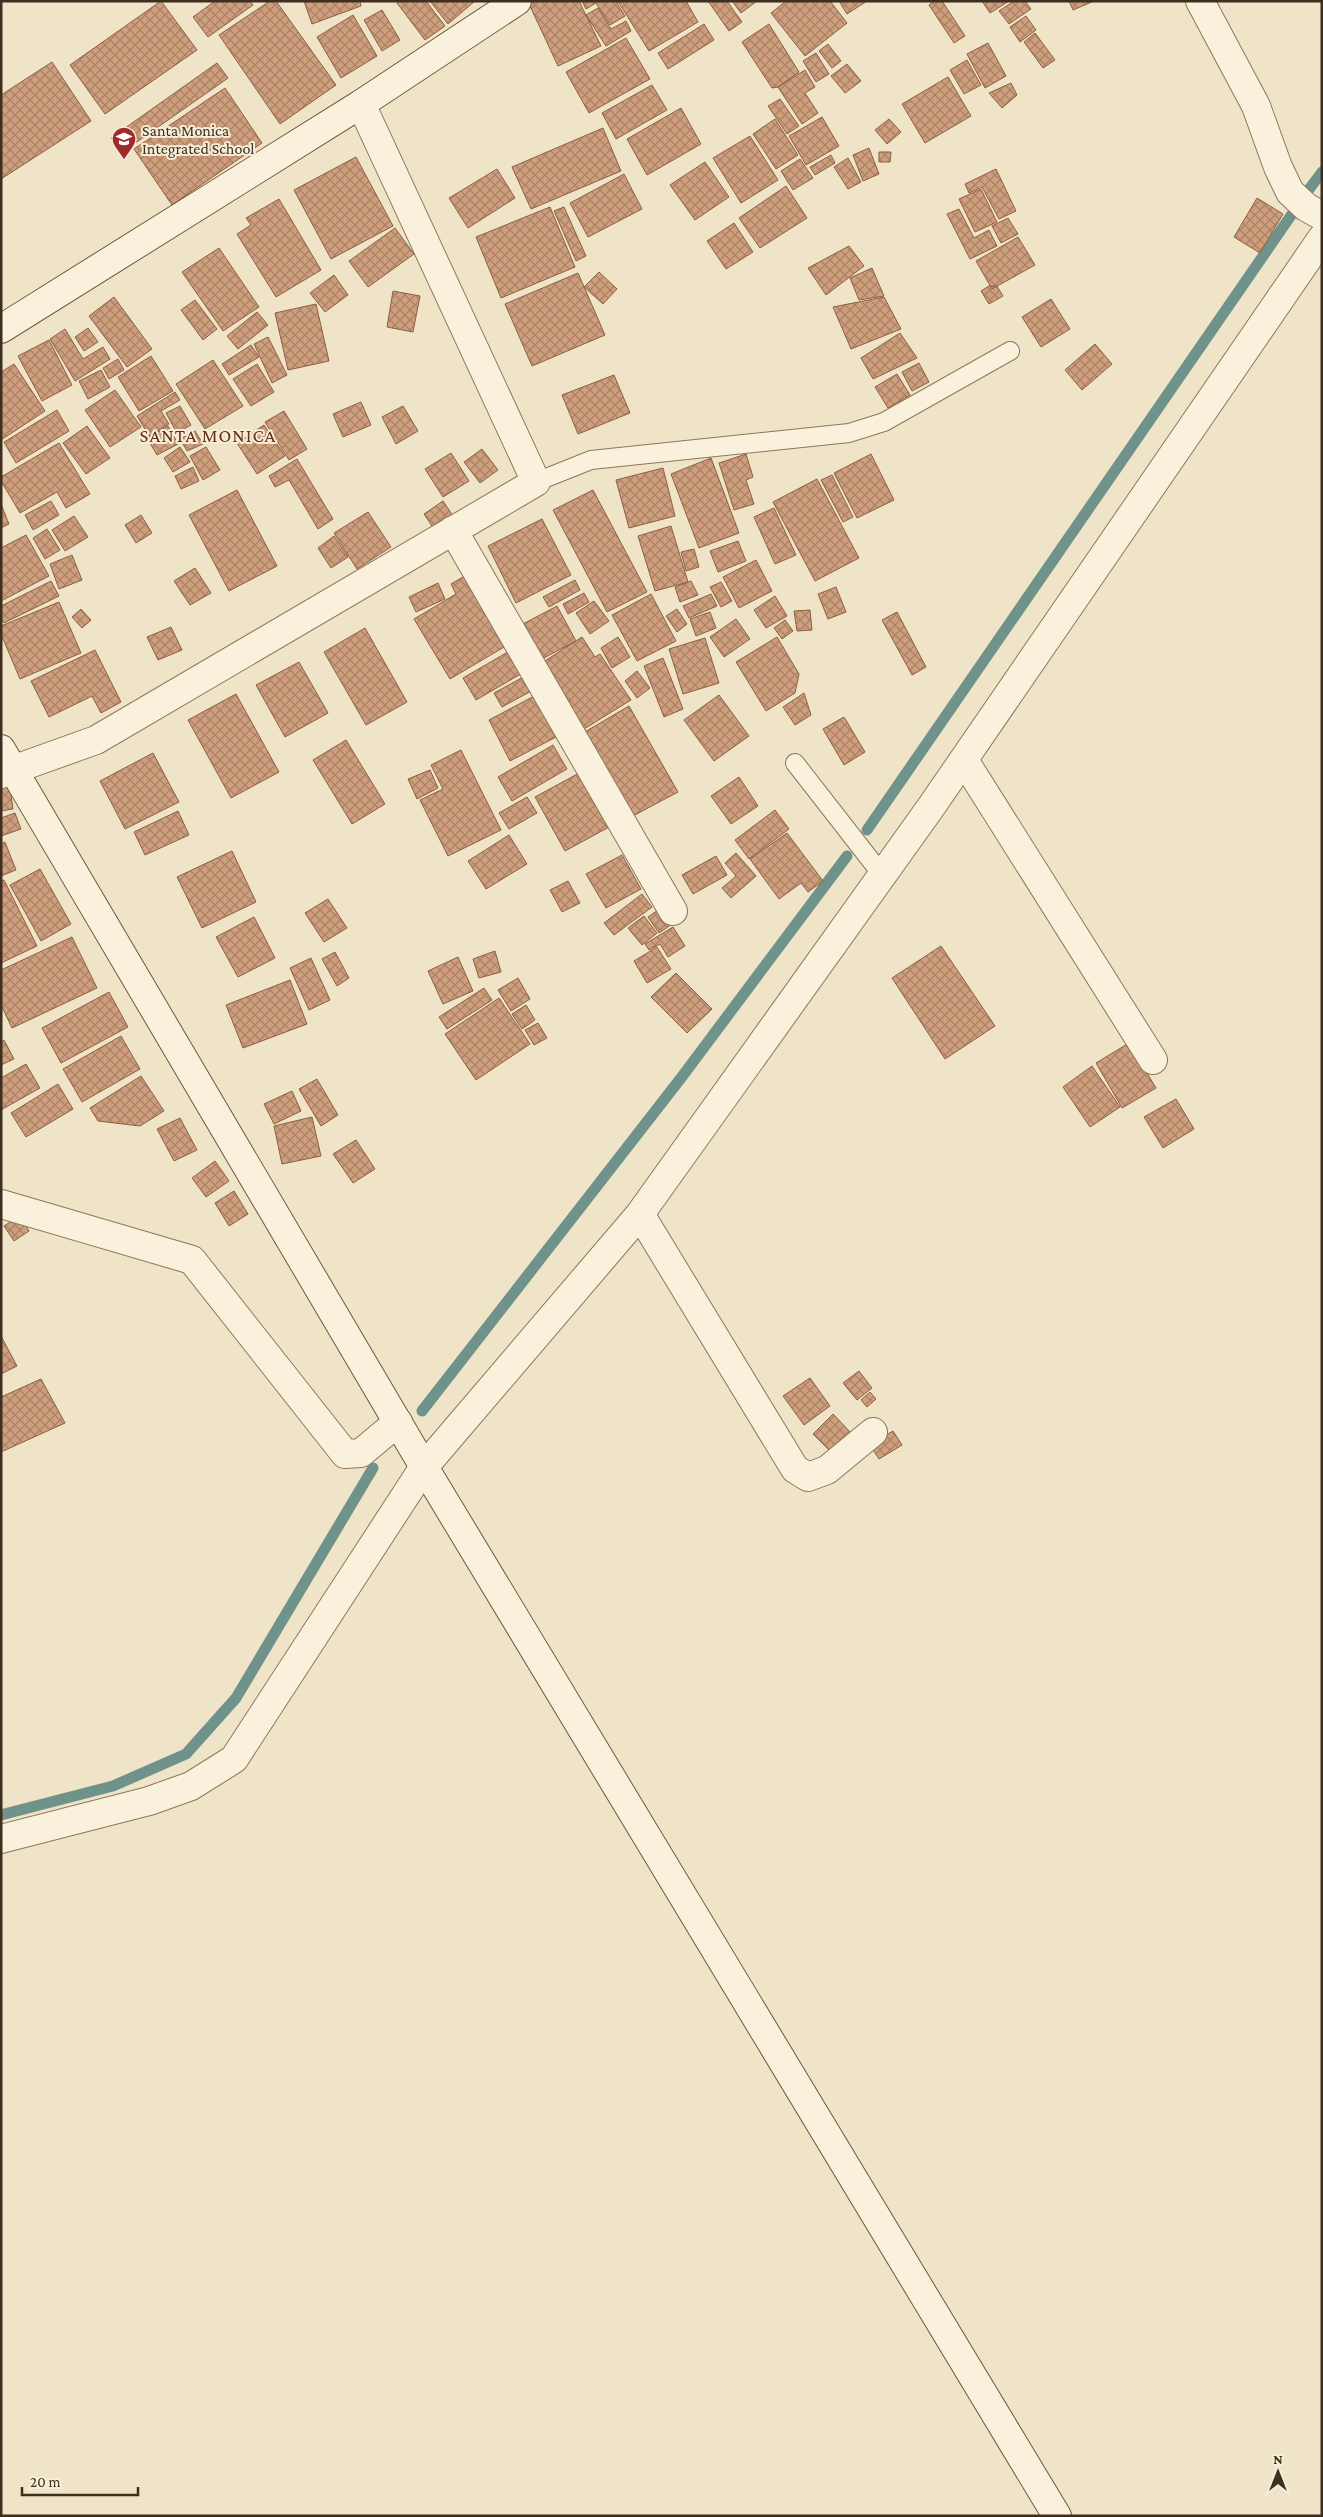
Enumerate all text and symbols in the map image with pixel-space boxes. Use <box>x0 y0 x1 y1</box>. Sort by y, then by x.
place label: Santa Monica Integrated School <box>142 122 255 158</box>
school or university icon: Santa Monica Integrated School <box>111 126 137 160</box>
district label: SANTA MONICA <box>140 425 276 446</box>
north arrow <box>1253 2447 1303 2497</box>
text: N <box>1273 2451 1283 2467</box>
scale bar <box>22 2464 139 2496</box>
text: 20 m <box>30 2474 61 2490</box>

